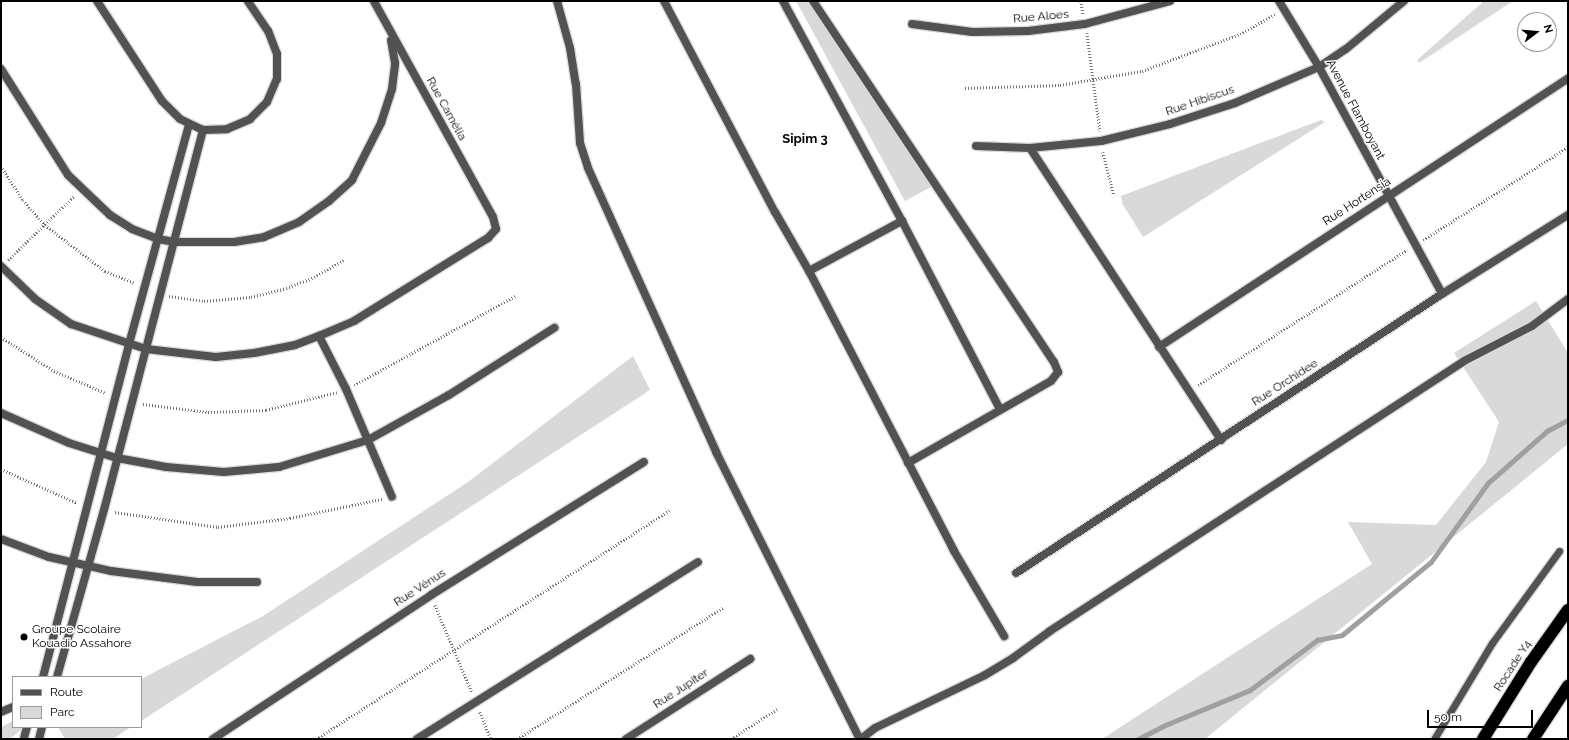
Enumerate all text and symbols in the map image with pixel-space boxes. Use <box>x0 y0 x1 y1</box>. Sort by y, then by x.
street label: Rue Aloes <box>1012 7 1070 27</box>
north arrow <box>1517 12 1557 52</box>
text: N <box>1541 23 1555 35</box>
street label: Avenue Flamboyant <box>1323 58 1387 162</box>
street label: Rue Camélia <box>423 75 469 143</box>
street label: Rue Hibiscus <box>1164 83 1236 119</box>
district label: Sipim 3 <box>782 131 828 147</box>
street label: Rue Hortensia <box>1320 175 1394 229</box>
street label: Rue Orchidee <box>1249 356 1321 410</box>
street label: Rue Vénus <box>391 566 449 610</box>
place label: Groupe Scolaire Kouadio Assahore <box>32 623 132 651</box>
marker: Groupe Scolaire Kouadio Assahore <box>19 632 29 642</box>
street label: Rocade Y4 <box>1491 637 1535 695</box>
street label: Rue Jupiter <box>651 666 711 712</box>
legend <box>12 676 142 728</box>
text: Route <box>50 685 83 699</box>
scale bar <box>1429 702 1535 728</box>
text: Parc <box>50 705 75 719</box>
text: 50 m <box>1434 710 1462 724</box>

